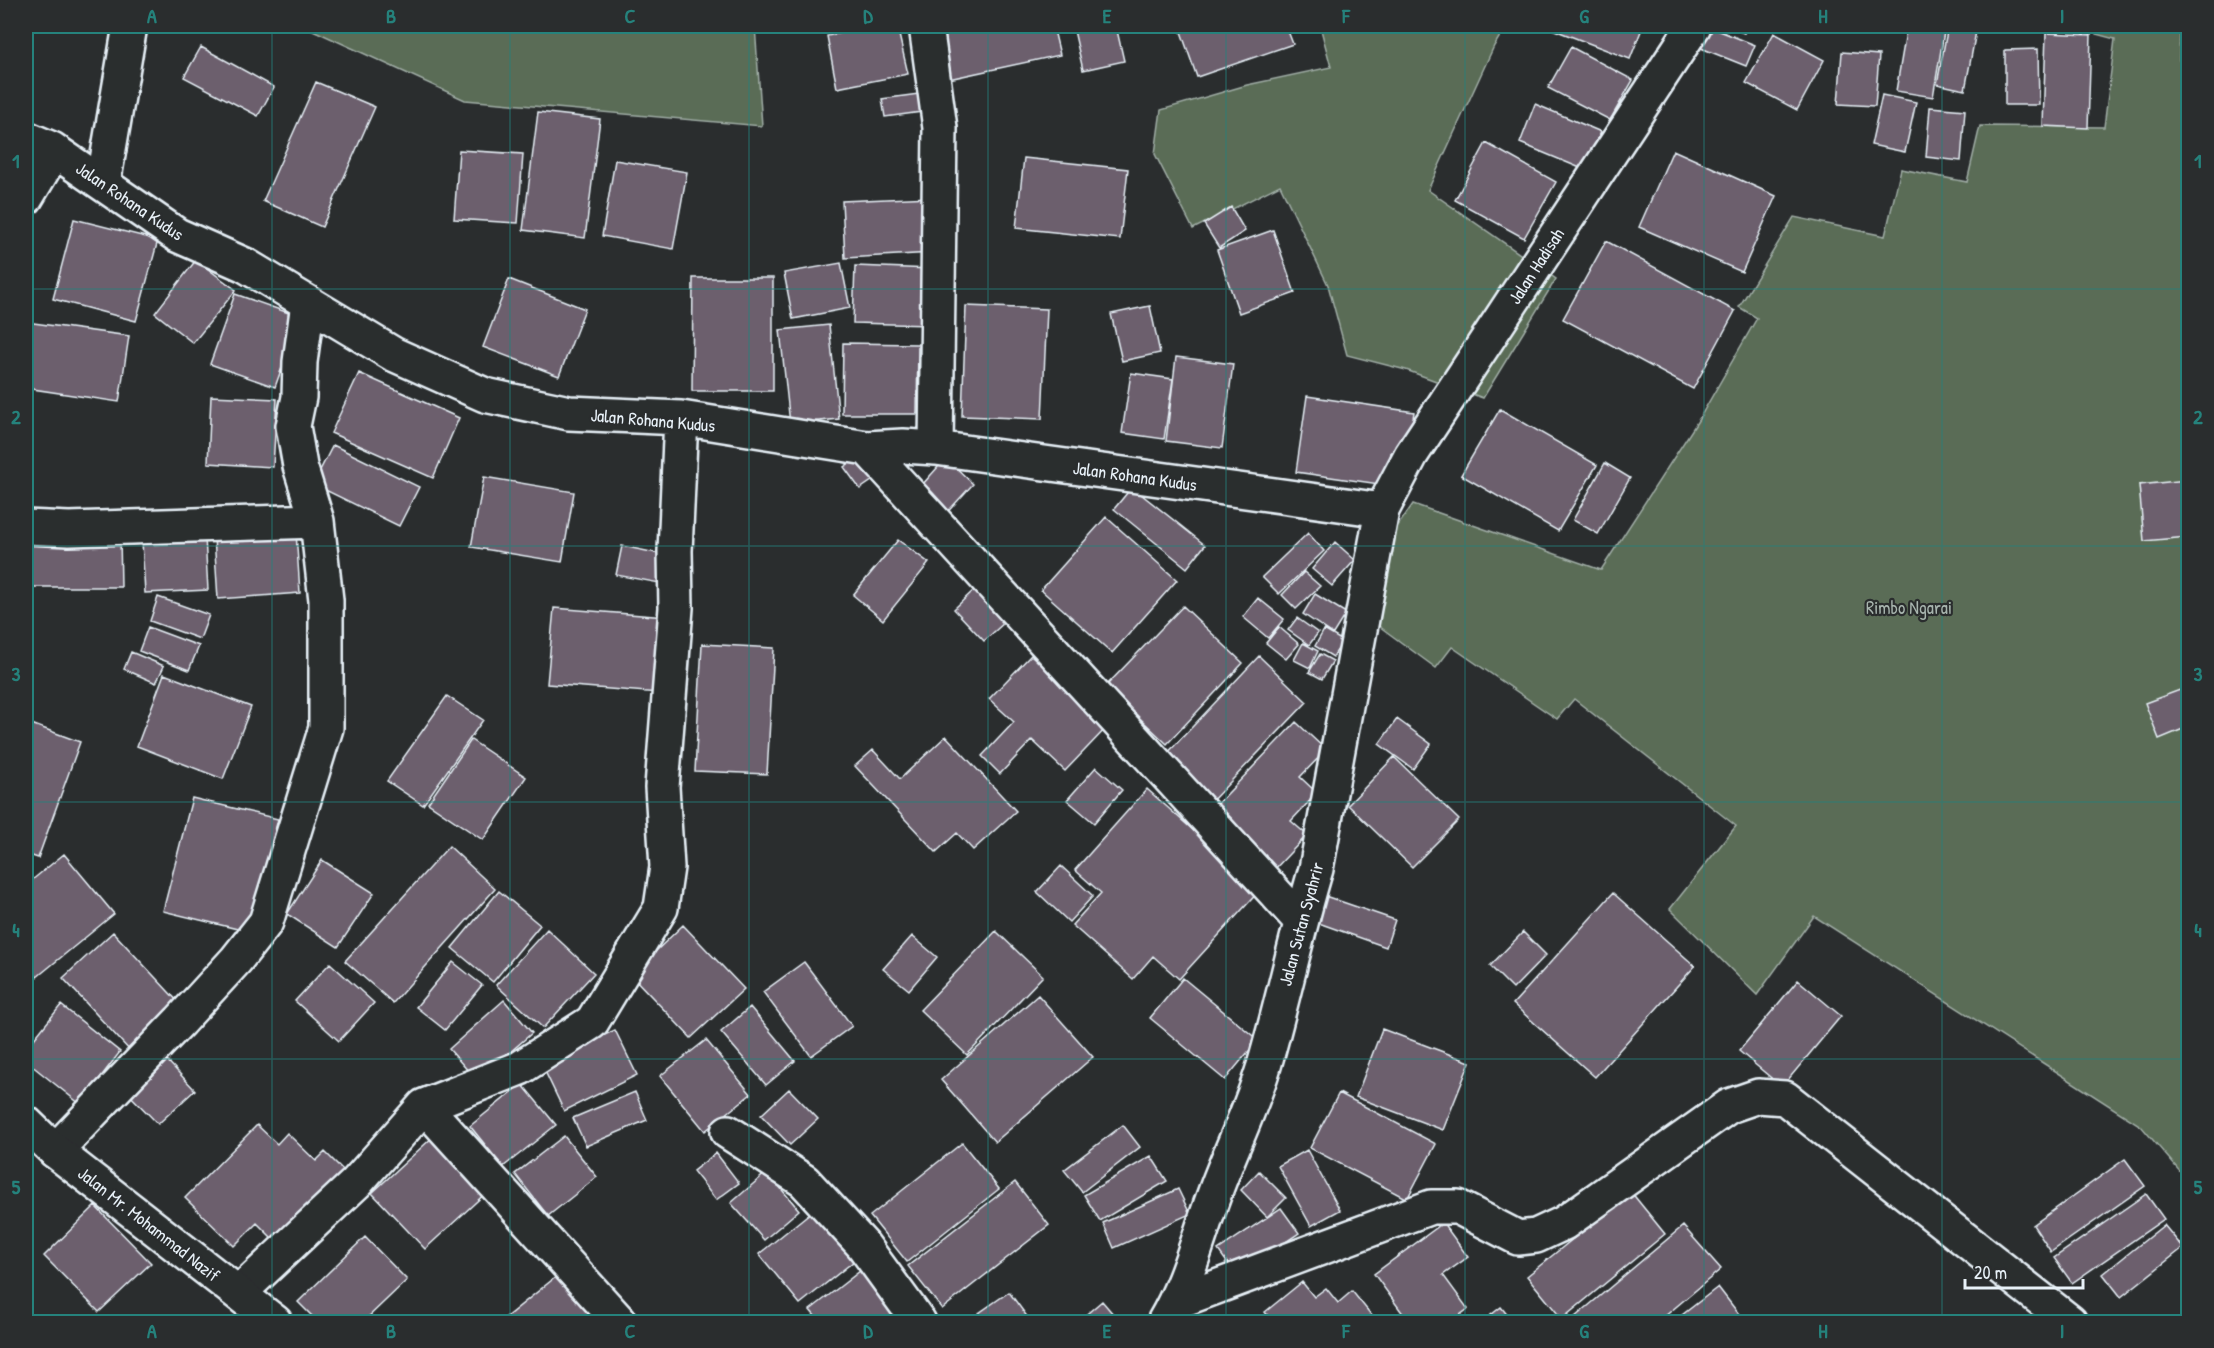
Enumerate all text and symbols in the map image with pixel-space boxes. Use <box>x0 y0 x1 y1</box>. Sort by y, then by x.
text: A <box>147 2 157 29</box>
text: B <box>386 2 396 29</box>
text: C <box>625 2 636 29</box>
text: D <box>863 2 873 29</box>
text: E <box>1103 2 1112 29</box>
text: F <box>1341 2 1351 29</box>
text: G <box>1579 2 1589 29</box>
text: H <box>1818 2 1828 29</box>
text: I <box>2060 2 2064 29</box>
text: 1 <box>12 147 20 174</box>
text: 1 <box>2194 147 2202 174</box>
street label: Jalan Rohana Kudus <box>71 156 189 246</box>
street label: Jalan Hadisah <box>1502 223 1570 309</box>
street label: Jalan Rohana Kudus <box>590 402 716 438</box>
text: 2 <box>11 403 21 430</box>
text: 2 <box>2193 403 2203 430</box>
street label: Jalan Rohana Kudus <box>1071 455 1199 497</box>
park label: Rimbo Ngarai <box>1866 595 1952 620</box>
text: 3 <box>12 660 21 687</box>
text: 3 <box>2194 660 2203 687</box>
street label: Jalan Sutan Syahrir <box>1272 859 1330 989</box>
text: 4 <box>12 916 20 943</box>
text: 4 <box>2194 916 2202 943</box>
street label: Jalan Mr. Mohammad Nazif <box>73 1161 226 1288</box>
text: 5 <box>12 1173 21 1200</box>
text: 5 <box>2194 1173 2203 1200</box>
scale bar <box>1965 1252 2084 1290</box>
text: 20 m <box>1974 1260 2007 1285</box>
text: A <box>147 1317 157 1344</box>
text: B <box>386 1317 396 1344</box>
text: C <box>625 1317 636 1344</box>
text: D <box>863 1317 873 1344</box>
text: E <box>1103 1317 1112 1344</box>
text: F <box>1341 1317 1351 1344</box>
text: G <box>1579 1317 1589 1344</box>
text: H <box>1818 1317 1828 1344</box>
text: I <box>2060 1317 2064 1344</box>

